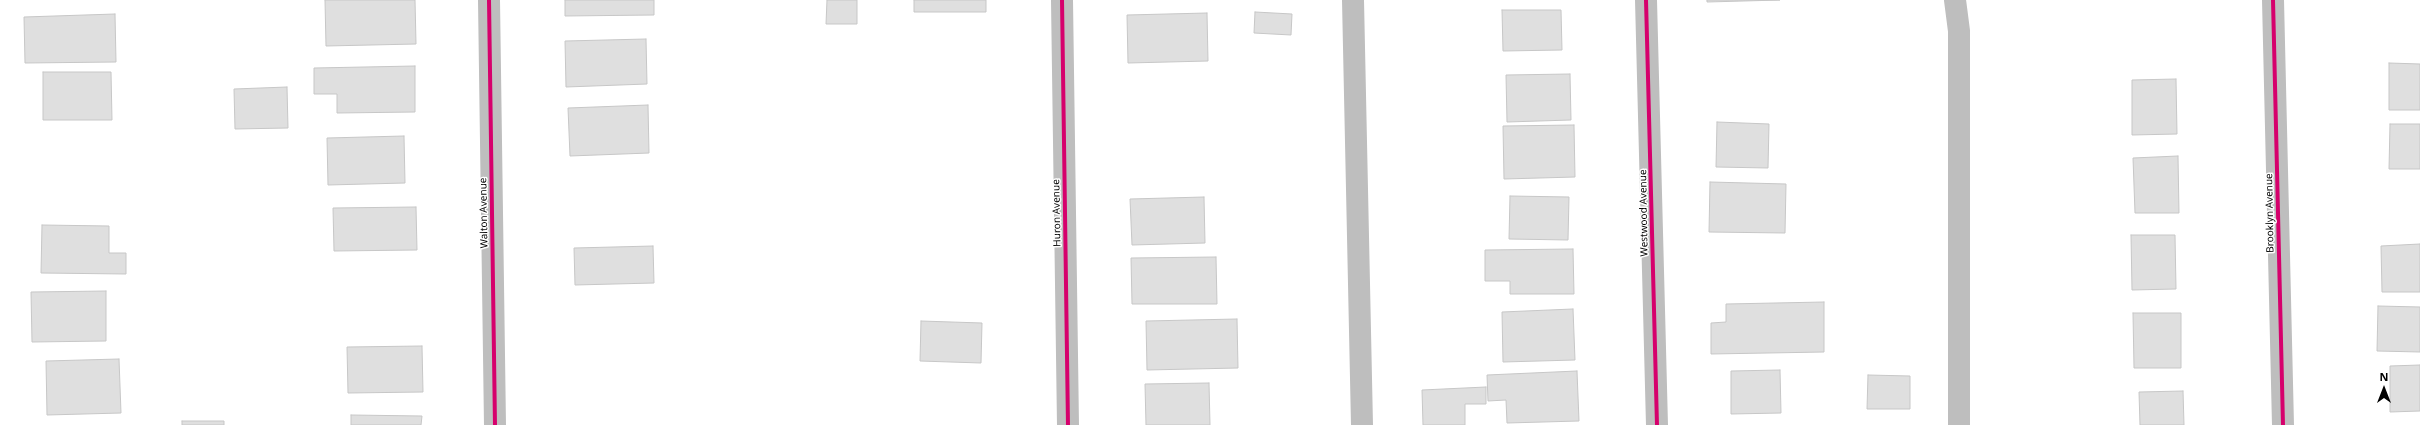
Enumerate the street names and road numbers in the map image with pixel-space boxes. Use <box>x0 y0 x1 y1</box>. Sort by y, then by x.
street label: Westwood Avenue <box>1637 169 1651 257</box>
street label: Brooklyn Avenue <box>2263 173 2277 253</box>
street label: Walton Avenue <box>477 177 491 249</box>
street label: Huron Avenue <box>1050 179 1064 247</box>

